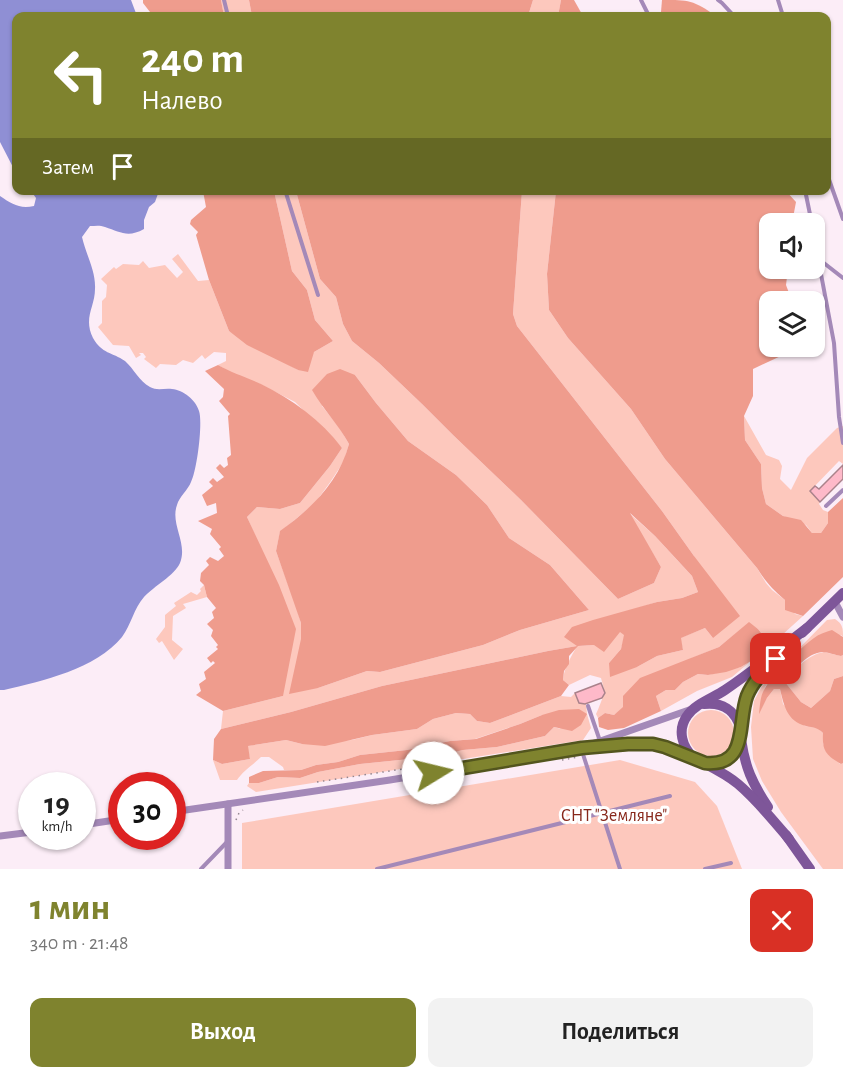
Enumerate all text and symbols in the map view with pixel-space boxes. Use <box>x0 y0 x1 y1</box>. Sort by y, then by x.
icon: left <box>42 36 120 114</box>
text: 240 m <box>141 38 244 80</box>
text: Налево <box>141 87 223 114</box>
icon: arrive <box>106 150 139 183</box>
text: Затем <box>42 156 94 178</box>
map controls <box>759 213 825 357</box>
button: sound <box>759 213 825 279</box>
button: layers <box>759 291 825 357</box>
pin <box>750 633 801 684</box>
icon: arrive <box>759 642 792 675</box>
position arrow <box>401 741 465 805</box>
speed limit sign: 30 <box>108 772 186 850</box>
text: 19 <box>44 789 70 819</box>
park label: СНТ "Земляне" <box>561 807 667 825</box>
text: km/h <box>42 819 72 834</box>
button: close <box>750 889 813 952</box>
text: 1 мин <box>30 890 110 926</box>
text: 340 m · 21:48 <box>30 933 129 953</box>
button: Выход <box>30 998 416 1067</box>
button: Поделиться <box>428 998 813 1067</box>

